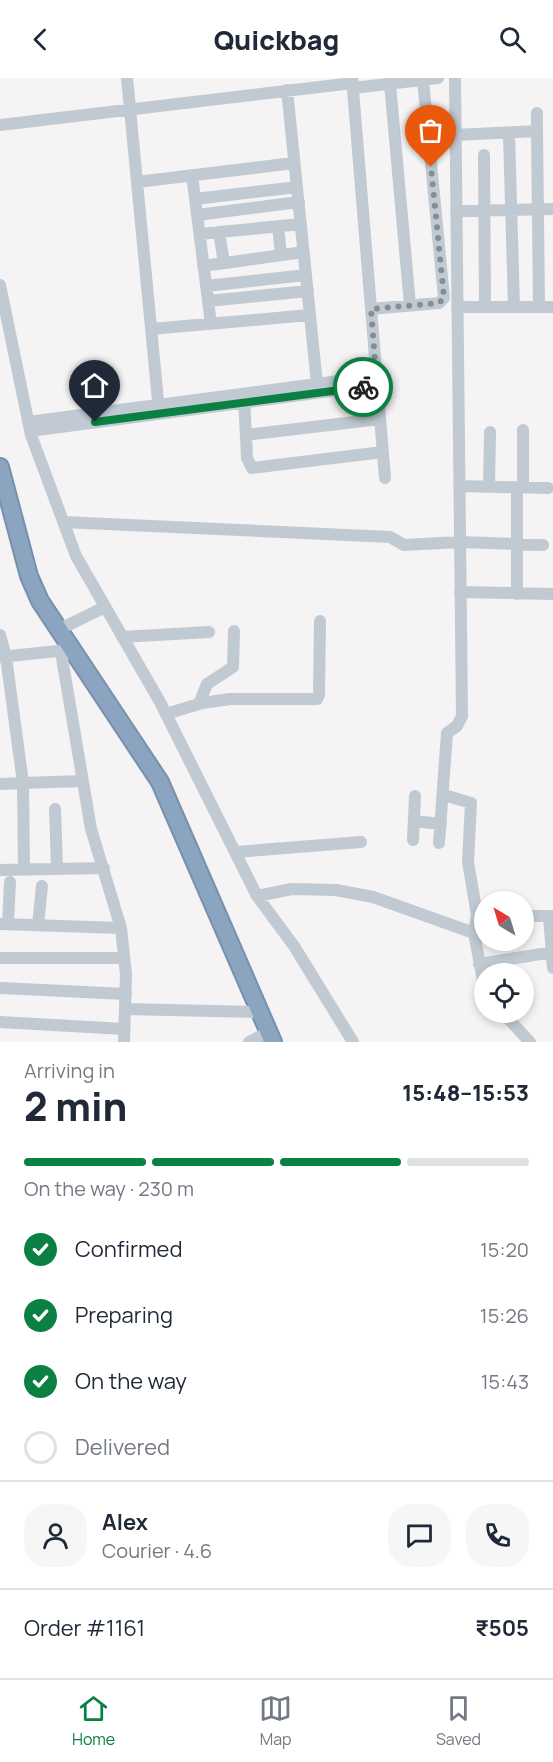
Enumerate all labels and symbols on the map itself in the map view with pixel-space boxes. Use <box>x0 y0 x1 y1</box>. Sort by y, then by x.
pin <box>405 105 456 167</box>
courier <box>333 357 393 417</box>
pin <box>69 360 120 422</box>
north arrow <box>474 891 534 951</box>

